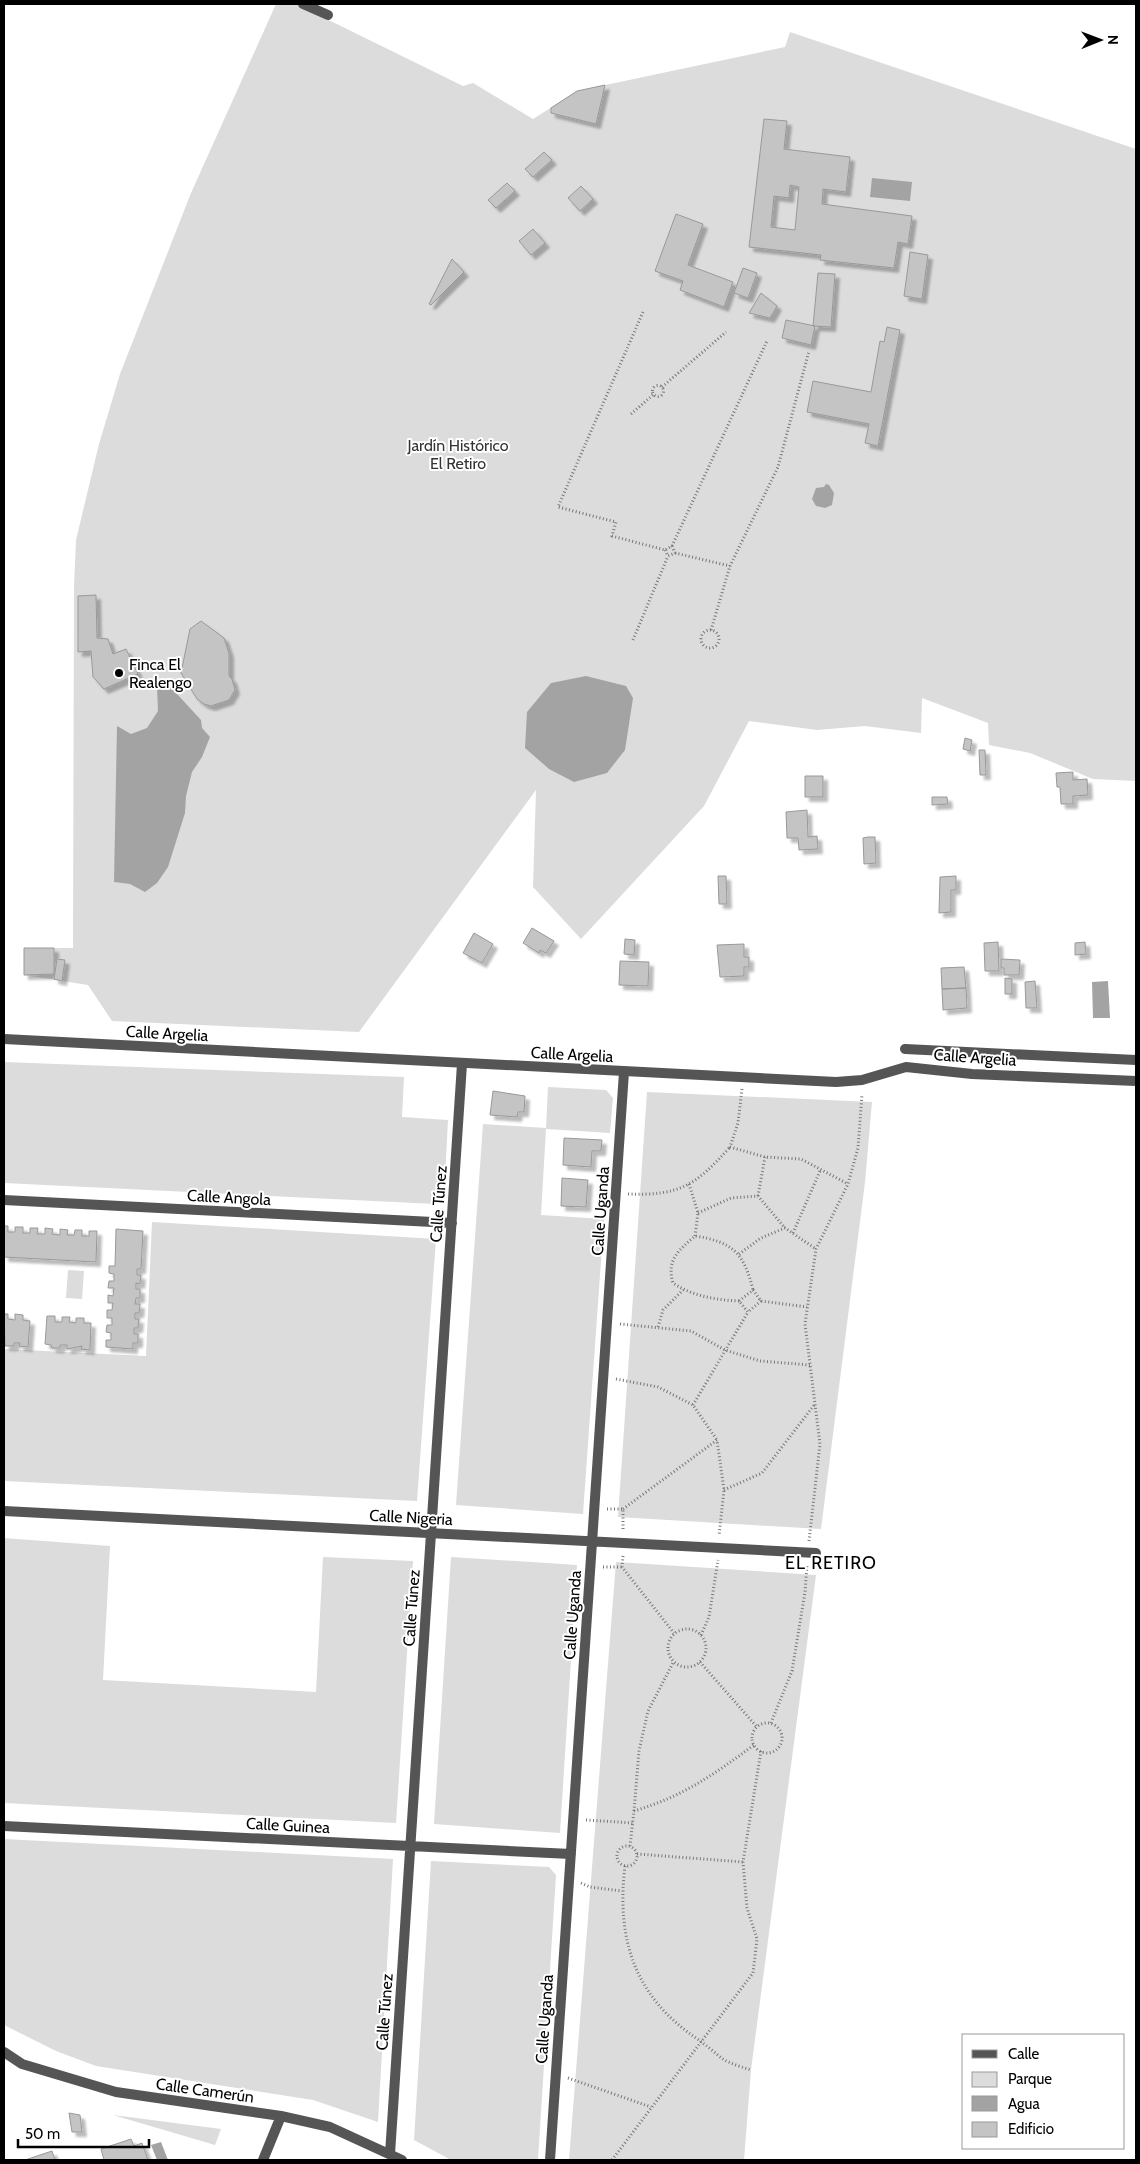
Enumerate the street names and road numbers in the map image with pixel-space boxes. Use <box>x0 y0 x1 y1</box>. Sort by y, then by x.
street label: Calle Argelia <box>125 1022 209 1045</box>
street label: Calle Argelia <box>530 1043 614 1066</box>
street label: Calle Argelia <box>933 1045 1017 1070</box>
street label: Calle Túnez <box>426 1165 451 1243</box>
street label: Calle Uganda <box>588 1166 613 1256</box>
street label: Calle Angola <box>187 1186 272 1209</box>
street label: Calle Nigeria <box>369 1506 454 1529</box>
street label: Calle Túnez <box>399 1569 424 1647</box>
street label: Calle Uganda <box>560 1570 585 1660</box>
street label: Calle Guinea <box>246 1814 331 1837</box>
street label: Calle Túnez <box>372 1973 397 2051</box>
street label: Calle Uganda <box>532 1974 557 2064</box>
street label: Calle Camerún <box>155 2074 255 2107</box>

